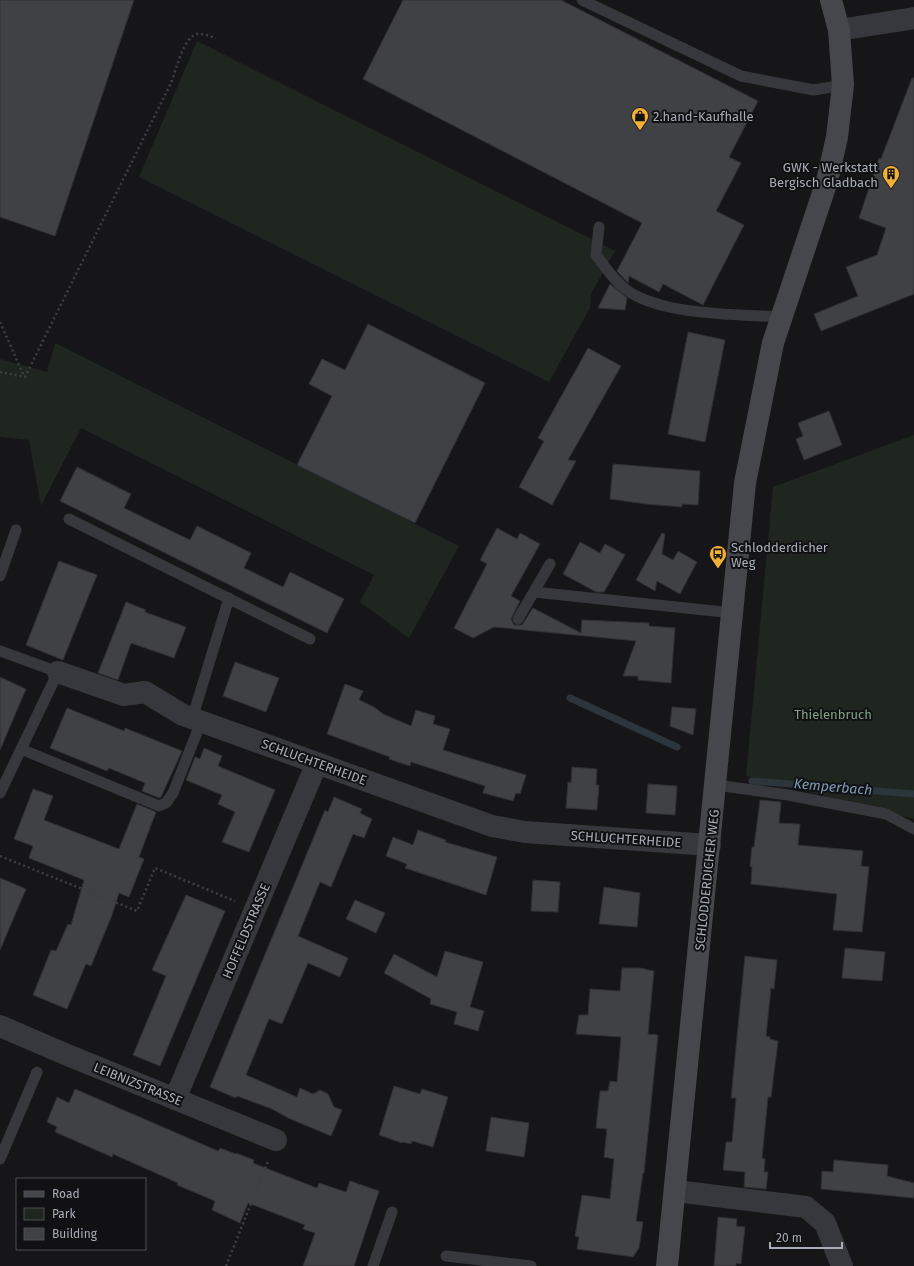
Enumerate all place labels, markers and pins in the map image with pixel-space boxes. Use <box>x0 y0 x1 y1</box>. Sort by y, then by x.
shop icon: 2.hand-Kaufhalle <box>630 106 650 131</box>
place label: 2.hand-Kaufhalle <box>653 109 754 124</box>
place label: GWK - Werkstatt Bergisch Gladbach <box>769 160 878 190</box>
building icon: GWK - Werkstatt Bergisch Gladbach <box>881 164 901 189</box>
place label: Schlodderdicher Weg <box>731 540 828 570</box>
bus stop icon: Schlodderdicher Weg <box>708 544 728 569</box>

